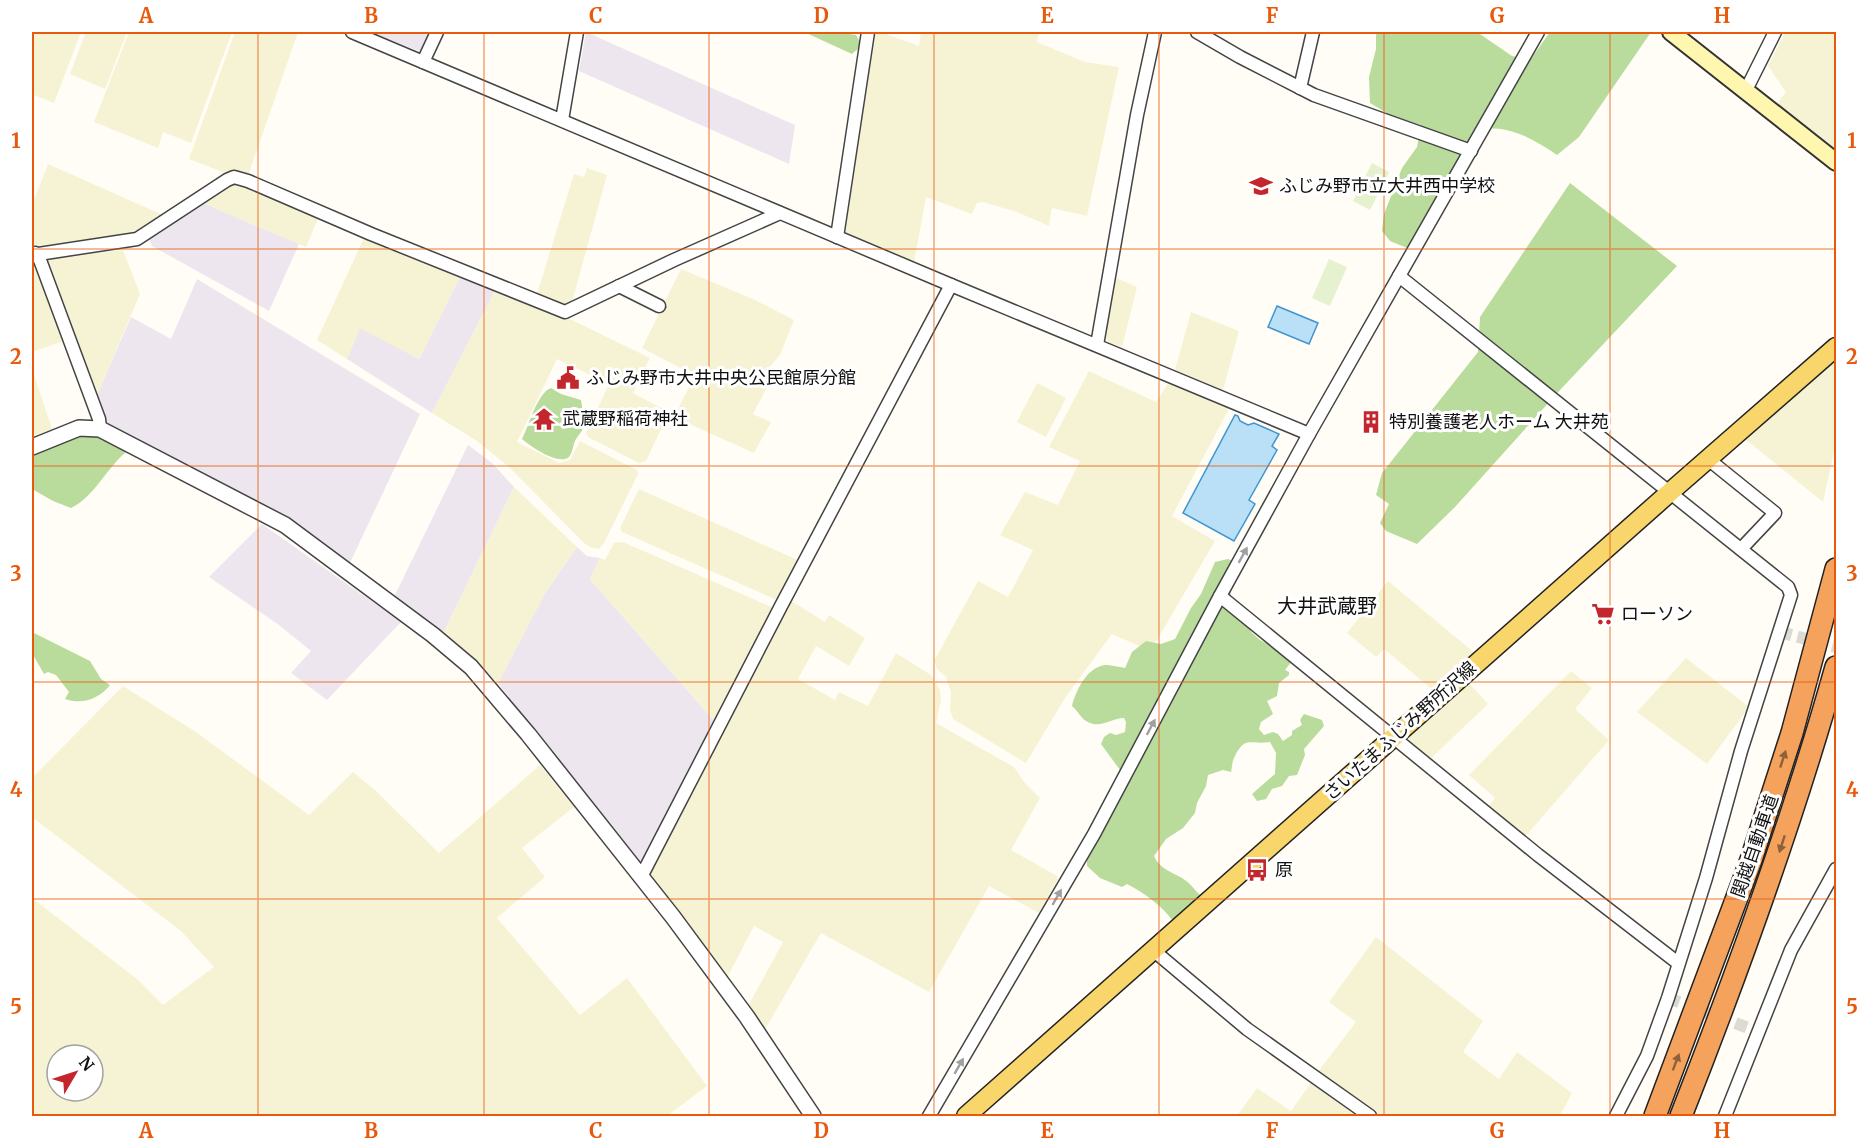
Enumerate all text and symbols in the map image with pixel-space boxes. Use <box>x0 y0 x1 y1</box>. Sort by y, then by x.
text: A <box>138 3 154 28</box>
text: B <box>364 3 378 28</box>
text: C <box>589 3 603 28</box>
text: D <box>813 3 829 28</box>
text: E <box>1040 3 1054 28</box>
text: F <box>1266 3 1279 28</box>
text: G <box>1490 3 1505 28</box>
text: H <box>1714 3 1730 28</box>
text: 1 <box>11 128 21 153</box>
text: 1 <box>1847 128 1857 153</box>
school or university icon: ふじみ野市立大井西中学校 <box>1248 173 1274 199</box>
place label: ふじみ野市立大井西中学校 <box>1279 174 1495 197</box>
text: 2 <box>10 344 22 369</box>
text: 2 <box>1846 344 1858 369</box>
public building icon: ふじみ野市大井中央公民館原分館 <box>555 365 581 391</box>
place label: ふじみ野市大井中央公民館原分館 <box>586 366 856 389</box>
temple icon: 武蔵野稲荷神社 <box>531 406 557 432</box>
place label: 武蔵野稲荷神社 <box>562 407 688 430</box>
building icon: 特別養護老人ホーム 大井苑 <box>1358 409 1384 435</box>
place label: 特別養護老人ホーム 大井苑 <box>1389 410 1609 433</box>
one-way arrow <box>1238 546 1248 563</box>
text: 3 <box>10 561 22 586</box>
text: 3 <box>1846 561 1858 586</box>
district label: 大井武蔵野 <box>1277 593 1377 618</box>
supermarket icon: ローソン <box>1590 601 1616 627</box>
place label: ローソン <box>1621 602 1693 625</box>
street label: さいたまふじみ野所沢線 <box>1319 656 1481 805</box>
one-way arrow <box>1146 718 1156 735</box>
one-way arrow <box>1779 750 1788 768</box>
text: 4 <box>10 777 23 802</box>
text: 4 <box>1846 777 1859 802</box>
street label: 関越自動車道 <box>1726 791 1783 901</box>
one-way arrow <box>1777 835 1786 853</box>
bus stop icon: 原 <box>1244 857 1270 883</box>
place label: 原 <box>1275 858 1293 881</box>
one-way arrow <box>1052 888 1062 905</box>
text: 5 <box>10 994 22 1019</box>
text: 5 <box>1846 994 1858 1019</box>
north arrow <box>45 1043 105 1103</box>
text: N <box>75 1052 99 1075</box>
one-way arrow <box>1672 1053 1681 1071</box>
one-way arrow <box>953 1058 964 1074</box>
text: A <box>138 1118 154 1143</box>
text: B <box>364 1118 378 1143</box>
text: C <box>589 1118 603 1143</box>
text: D <box>813 1118 829 1143</box>
text: E <box>1040 1118 1054 1143</box>
text: F <box>1266 1118 1279 1143</box>
text: G <box>1490 1118 1505 1143</box>
text: H <box>1714 1118 1730 1143</box>

